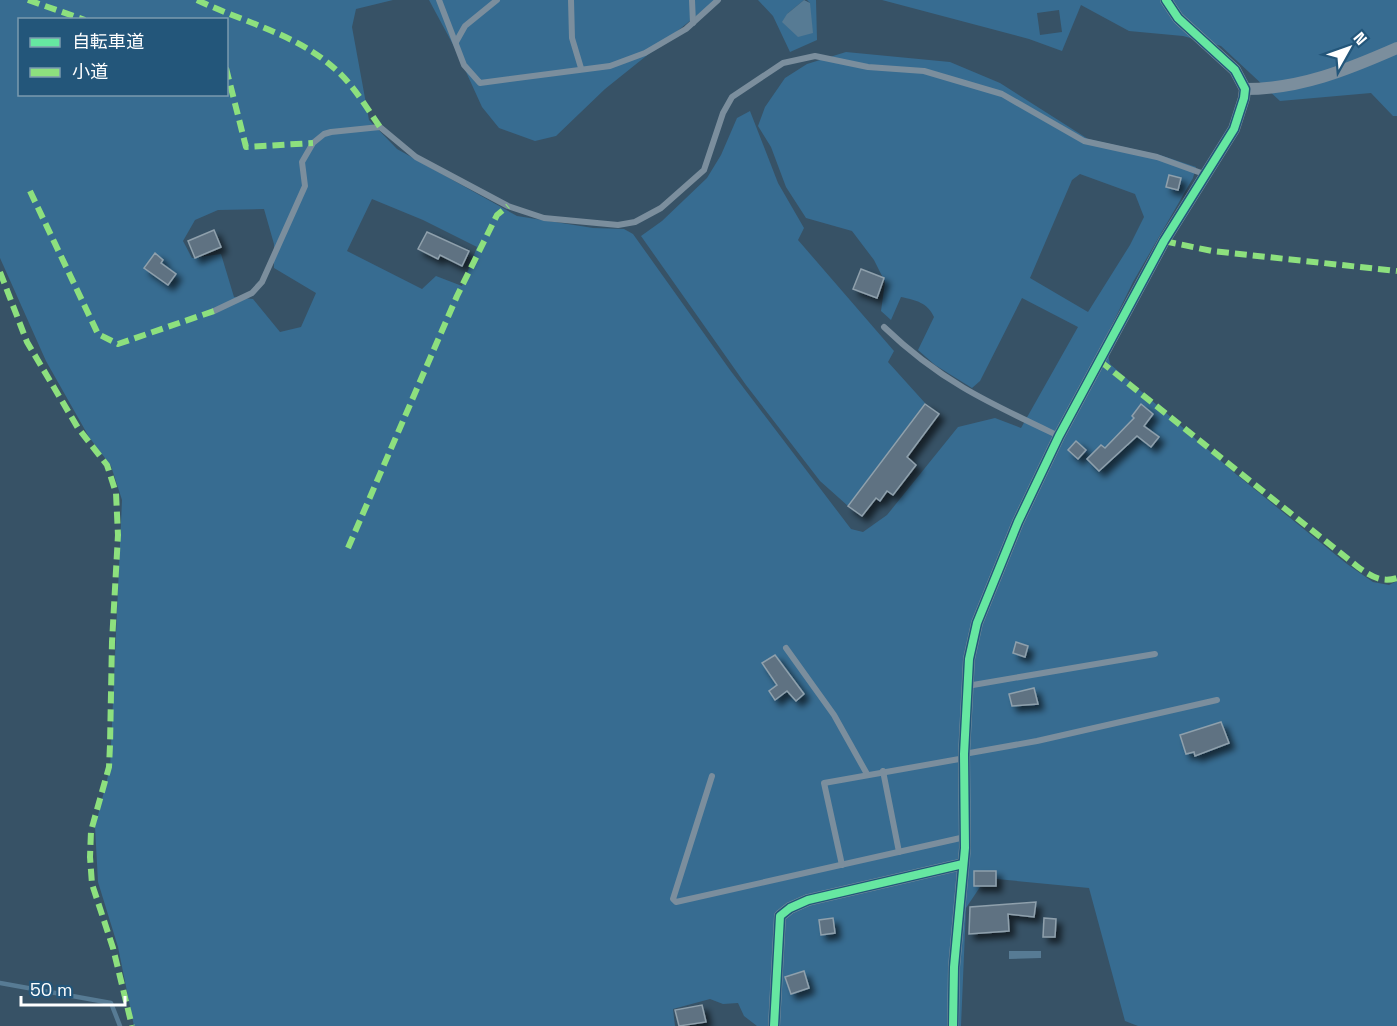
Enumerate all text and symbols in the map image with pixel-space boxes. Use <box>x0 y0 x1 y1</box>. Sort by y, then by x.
legend <box>18 18 228 96</box>
north arrow <box>1319 18 1379 78</box>
text: N <box>1349 28 1372 50</box>
text: 自転車道 <box>72 30 144 53</box>
text: 小道 <box>72 60 108 83</box>
scale bar <box>21 969 124 1007</box>
text: 50 m <box>30 978 72 1001</box>

